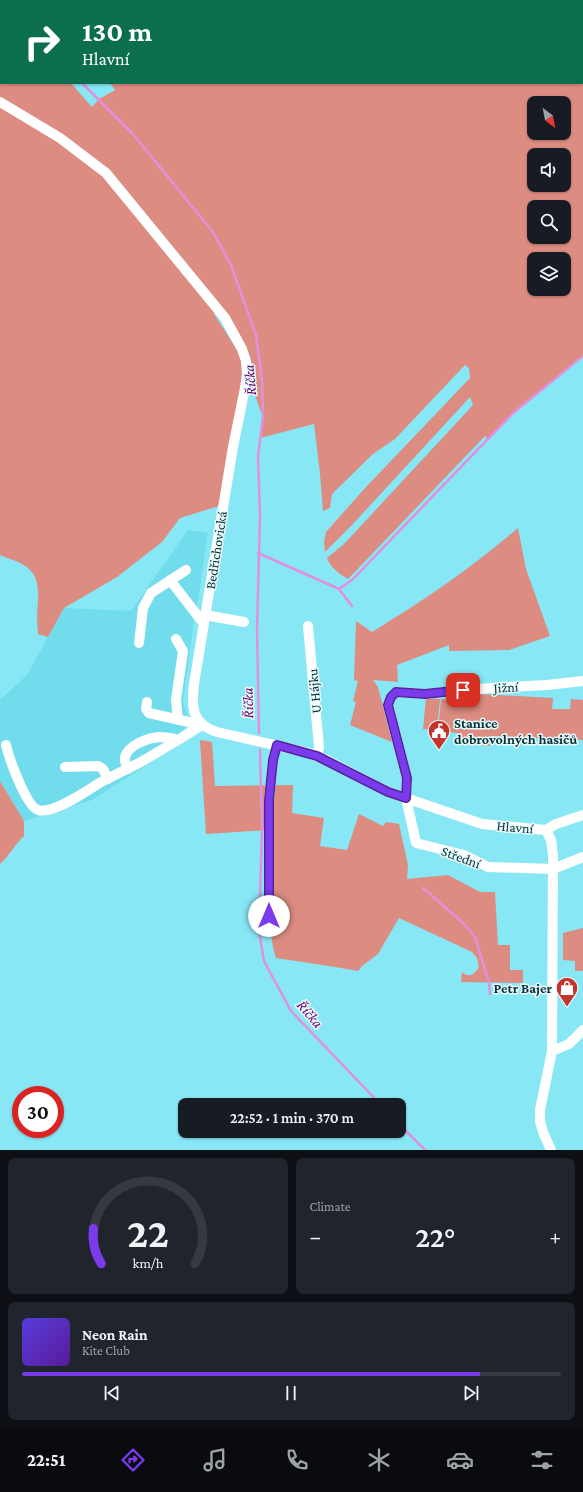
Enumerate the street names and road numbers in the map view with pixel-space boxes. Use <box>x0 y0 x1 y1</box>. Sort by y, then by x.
street label: Bedřichovická <box>202 509 230 590</box>
street label: U Hájku <box>304 667 325 714</box>
street label: Jižní <box>491 678 519 696</box>
street label: Hlavní <box>496 817 534 837</box>
street label: Střední <box>439 843 483 872</box>

